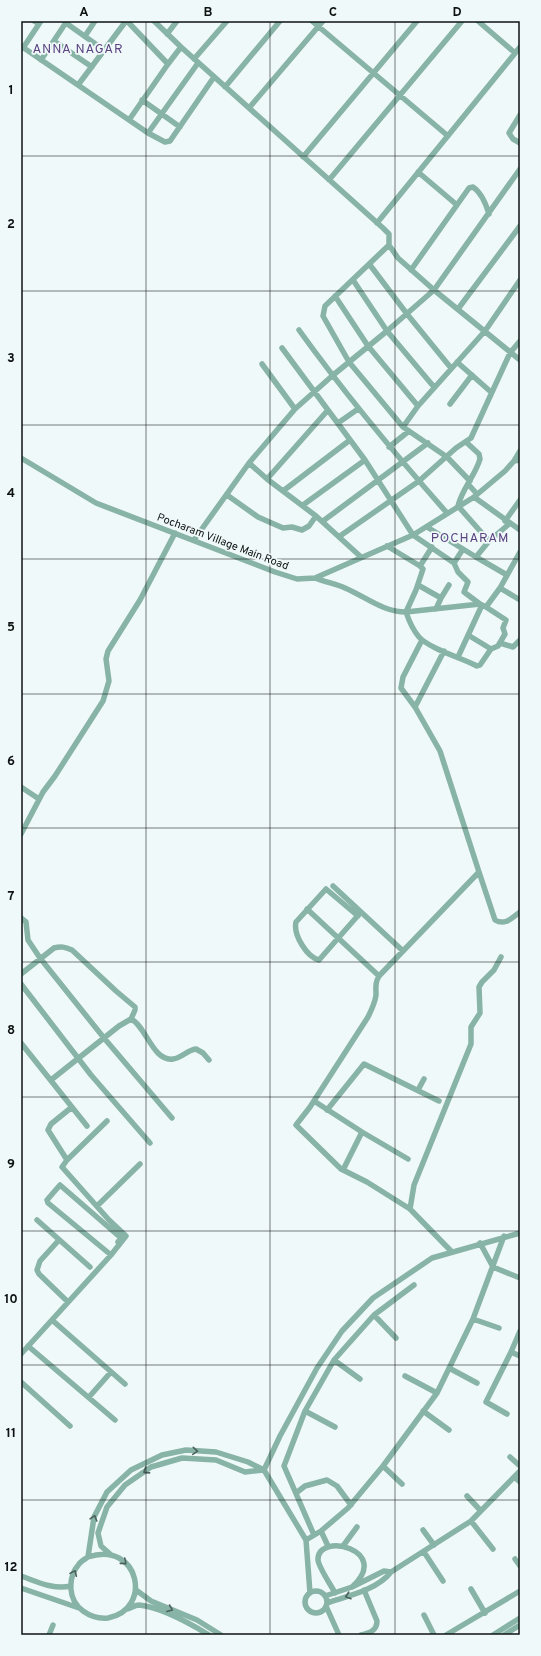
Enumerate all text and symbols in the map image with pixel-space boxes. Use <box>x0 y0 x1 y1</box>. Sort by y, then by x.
text: A <box>79 5 89 21</box>
text: B <box>204 5 213 21</box>
text: C <box>329 5 337 21</box>
text: D <box>452 5 462 21</box>
district label: ANNA NAGAR <box>32 42 124 58</box>
text: 1 <box>8 83 14 99</box>
text: 2 <box>7 217 15 233</box>
text: 3 <box>7 351 15 367</box>
text: 4 <box>7 486 15 502</box>
street label: Pocharam Village Main Road <box>155 510 291 574</box>
district label: POCHARAM <box>431 531 509 547</box>
text: 5 <box>7 620 15 636</box>
text: 6 <box>7 754 15 770</box>
text: 7 <box>8 889 15 905</box>
text: 8 <box>7 1023 15 1039</box>
text: 9 <box>7 1157 15 1173</box>
text: 10 <box>4 1292 18 1308</box>
text: 11 <box>6 1426 16 1442</box>
one-way arrow <box>192 1446 198 1455</box>
one-way arrow <box>143 1466 150 1473</box>
one-way arrow <box>89 1515 98 1522</box>
one-way arrow <box>119 1558 127 1565</box>
text: 12 <box>4 1560 18 1576</box>
one-way arrow <box>70 1570 78 1577</box>
one-way arrow <box>345 1591 352 1600</box>
one-way arrow <box>166 1604 173 1612</box>

